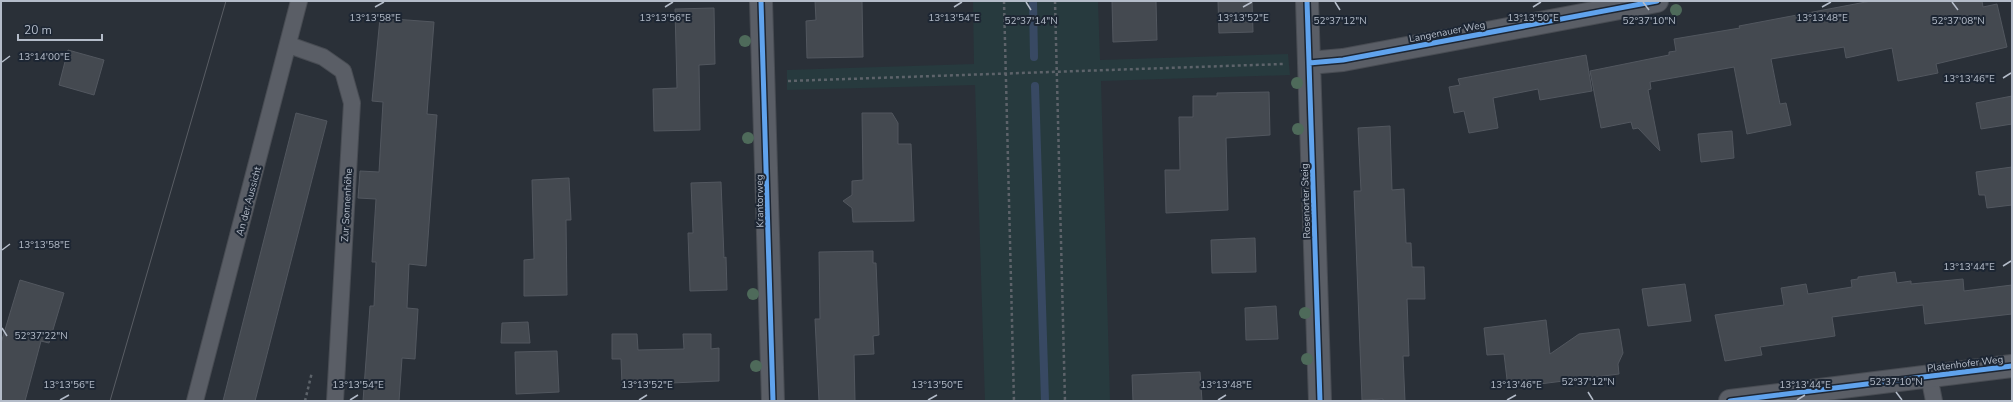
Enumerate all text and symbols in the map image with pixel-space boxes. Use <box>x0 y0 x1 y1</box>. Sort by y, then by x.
text: 13°13'58"E <box>349 11 401 25</box>
text: 13°13'56"E <box>639 11 691 25</box>
text: 13°13'54"E <box>928 11 980 25</box>
text: 13°13'52"E <box>1217 11 1269 25</box>
text: 13°13'50"E <box>1507 11 1559 25</box>
text: 13°13'48"E <box>1796 11 1848 25</box>
text: 52°37'14"N <box>1004 14 1058 28</box>
text: 52°37'12"N <box>1313 14 1367 28</box>
text: 52°37'10"N <box>1622 14 1676 28</box>
text: 52°37'08"N <box>1931 14 1985 28</box>
scale bar <box>18 16 102 42</box>
street label: Langenauer Weg <box>1408 18 1487 46</box>
text: 20 m <box>24 22 52 38</box>
text: 13°14'00"E <box>18 50 70 64</box>
text: 13°13'46"E <box>1943 72 1995 86</box>
street label: Rosenorter Steig <box>1298 163 1314 239</box>
street label: An der Aussicht <box>233 164 265 238</box>
street label: Zur Sonnenhöhe <box>338 168 356 242</box>
street label: Krantorweg <box>753 174 767 228</box>
text: 13°13'58"E <box>18 238 70 252</box>
text: 13°13'44"E <box>1943 260 1995 274</box>
text: 52°37'22"N <box>14 329 68 343</box>
street label: Platenhofer Weg <box>1926 352 2004 376</box>
text: 52°37'12"N <box>1561 375 1615 389</box>
text: 52°37'10"N <box>1869 375 1923 389</box>
text: 13°13'56"E <box>43 378 95 392</box>
text: 13°13'54"E <box>332 378 384 392</box>
text: 13°13'52"E <box>621 378 673 392</box>
text: 13°13'50"E <box>911 378 963 392</box>
text: 13°13'48"E <box>1200 378 1252 392</box>
text: 13°13'46"E <box>1490 378 1542 392</box>
text: 13°13'44"E <box>1779 378 1831 392</box>

